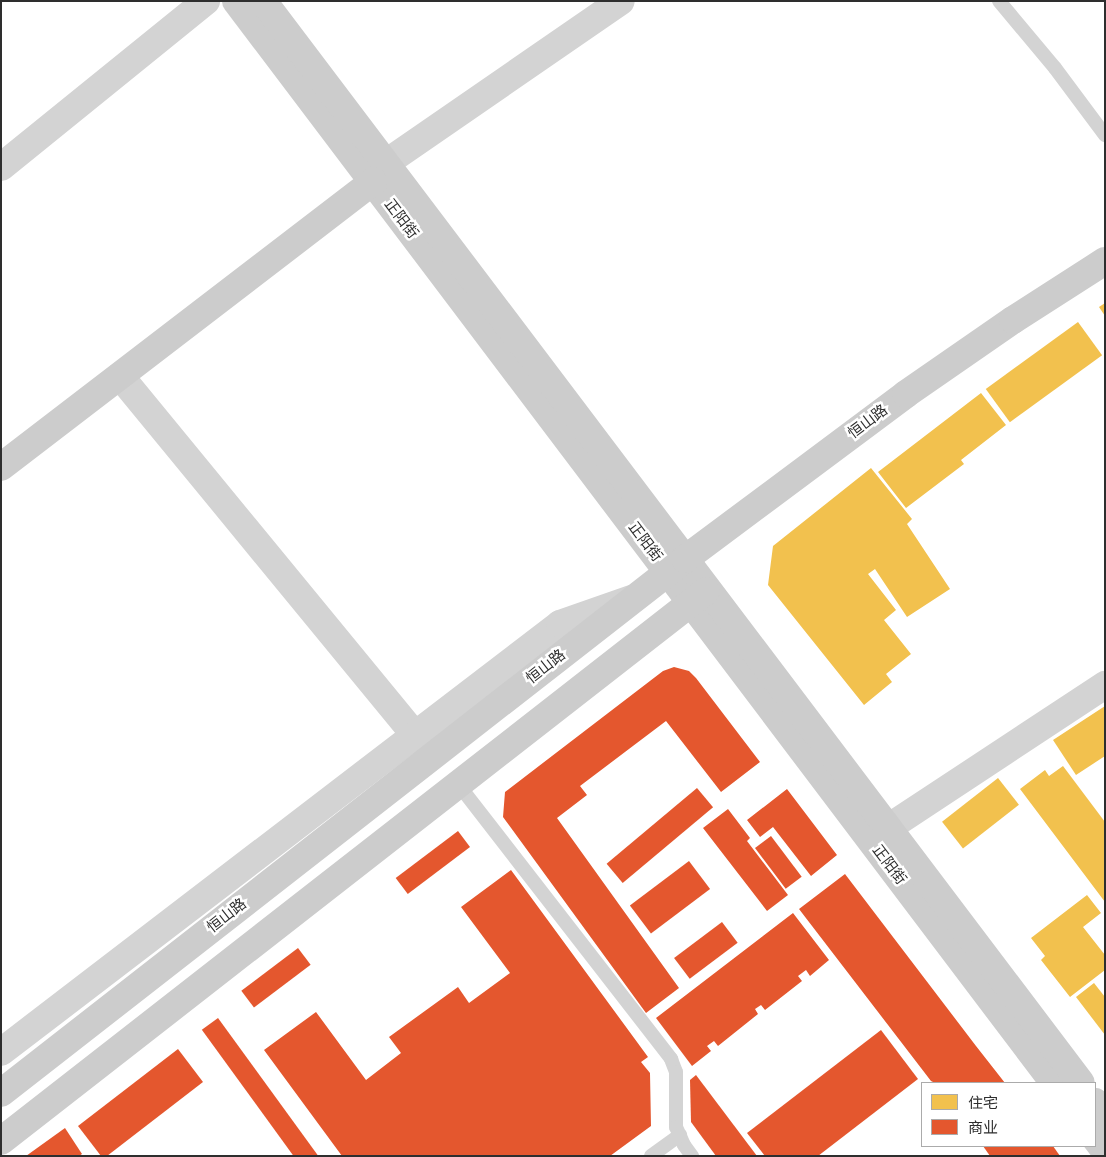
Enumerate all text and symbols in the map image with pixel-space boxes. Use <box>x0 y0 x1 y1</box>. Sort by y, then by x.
street label: 正阳街 <box>380 196 422 242</box>
street label: 恒山路 <box>845 401 891 443</box>
street label: 正阳街 <box>624 519 666 565</box>
street label: 恒山路 <box>523 646 569 688</box>
street label: 正阳街 <box>868 842 910 888</box>
street label: 恒山路 <box>204 895 250 937</box>
legend <box>921 1082 1096 1147</box>
text: 住宅 <box>968 1094 998 1112</box>
text: 商业 <box>968 1119 998 1137</box>

